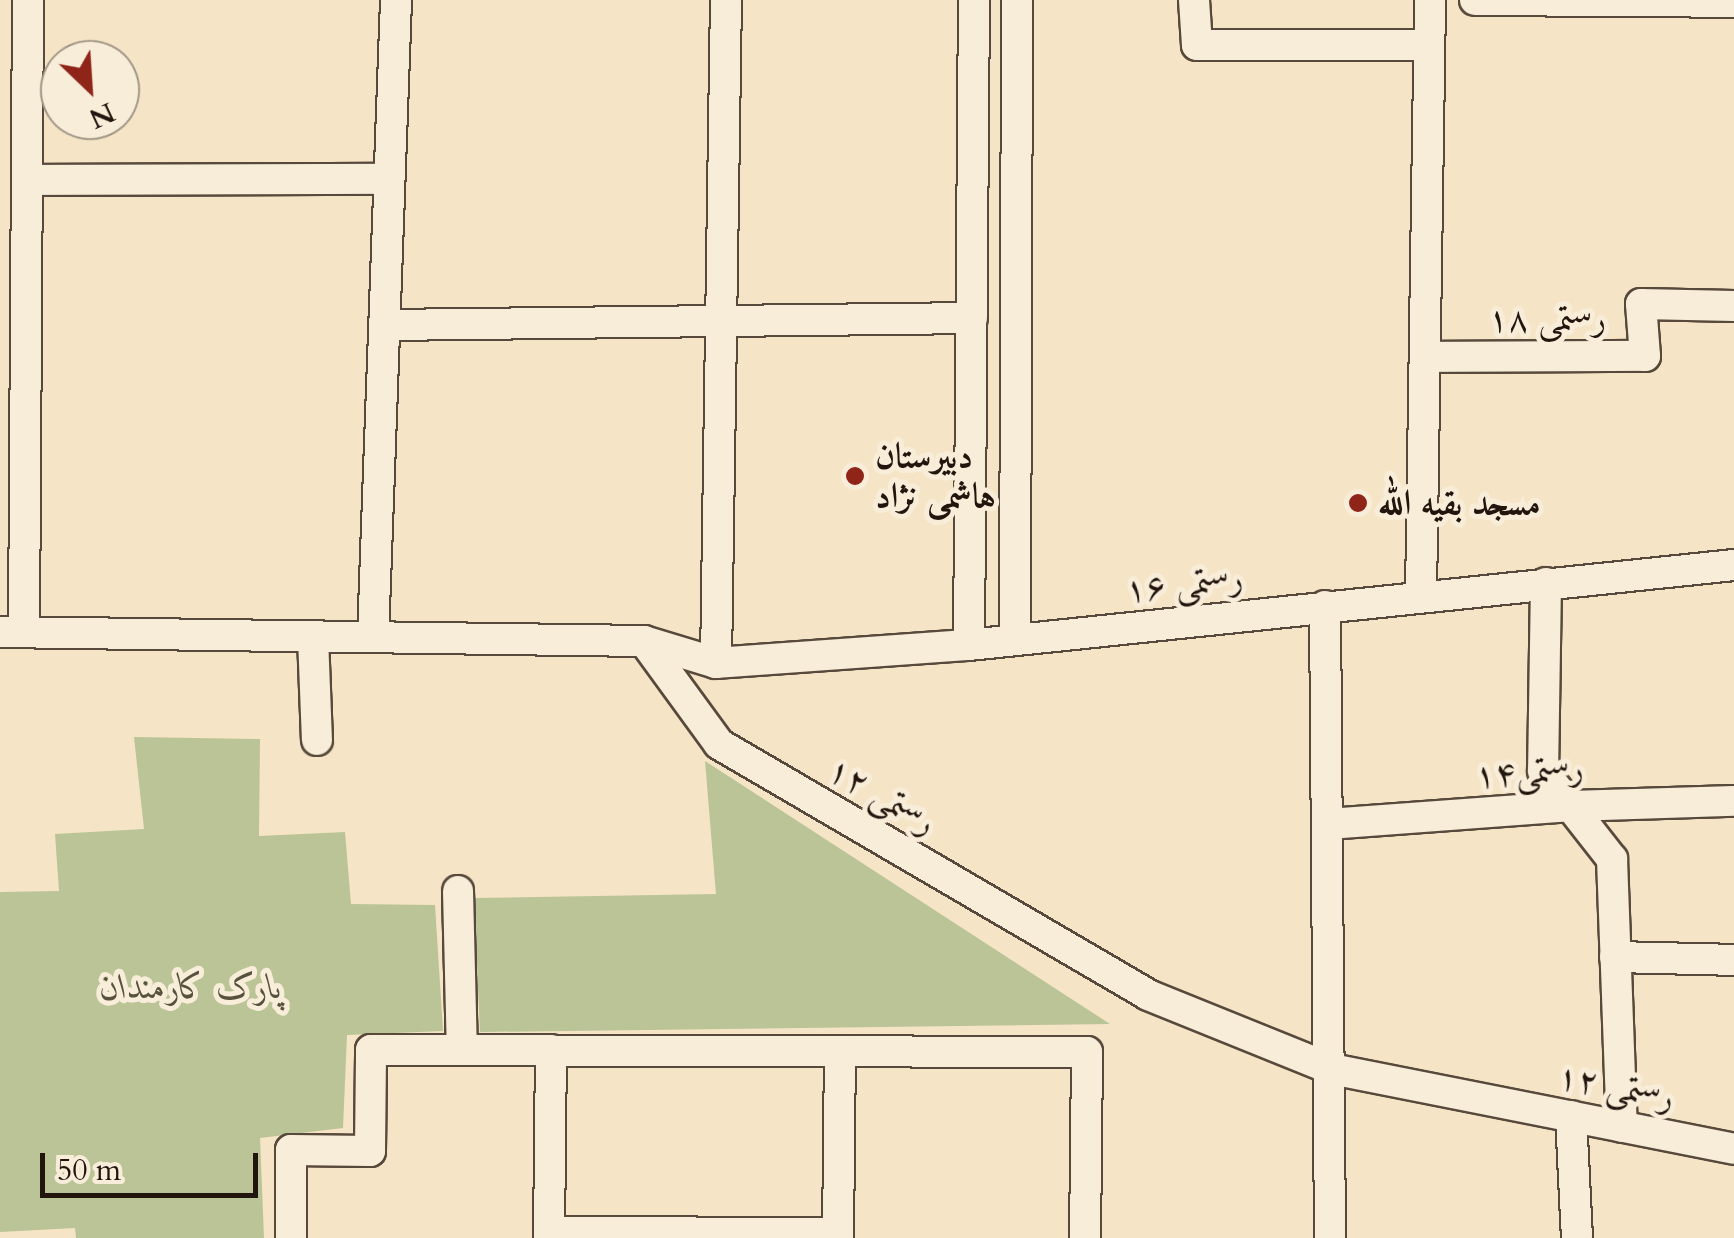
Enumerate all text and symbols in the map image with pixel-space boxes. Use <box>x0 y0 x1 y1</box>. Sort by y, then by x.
north arrow <box>40 40 140 140</box>
text: N <box>83 93 121 138</box>
street label: رستمی ۱۸ <box>1488 298 1606 340</box>
place label: دبیرستان هاشمی نژاد <box>875 435 996 517</box>
marker: دبیرستان هاشمی نژاد <box>844 465 866 487</box>
place label: مسجد بقیه الله <box>1378 482 1541 524</box>
marker: مسجد بقیه الله <box>1347 492 1369 514</box>
street label: رستمی ۱۶ <box>1123 557 1245 611</box>
street label: رستمی۱۴ <box>1473 747 1585 797</box>
street label: رستمی ۱۲ <box>820 748 944 844</box>
park label: پارک کارمندان <box>100 966 282 1008</box>
street label: رستمی ۱۲ <box>1554 1055 1678 1119</box>
scale bar <box>45 1133 262 1195</box>
text: 50 m <box>57 1150 121 1191</box>

